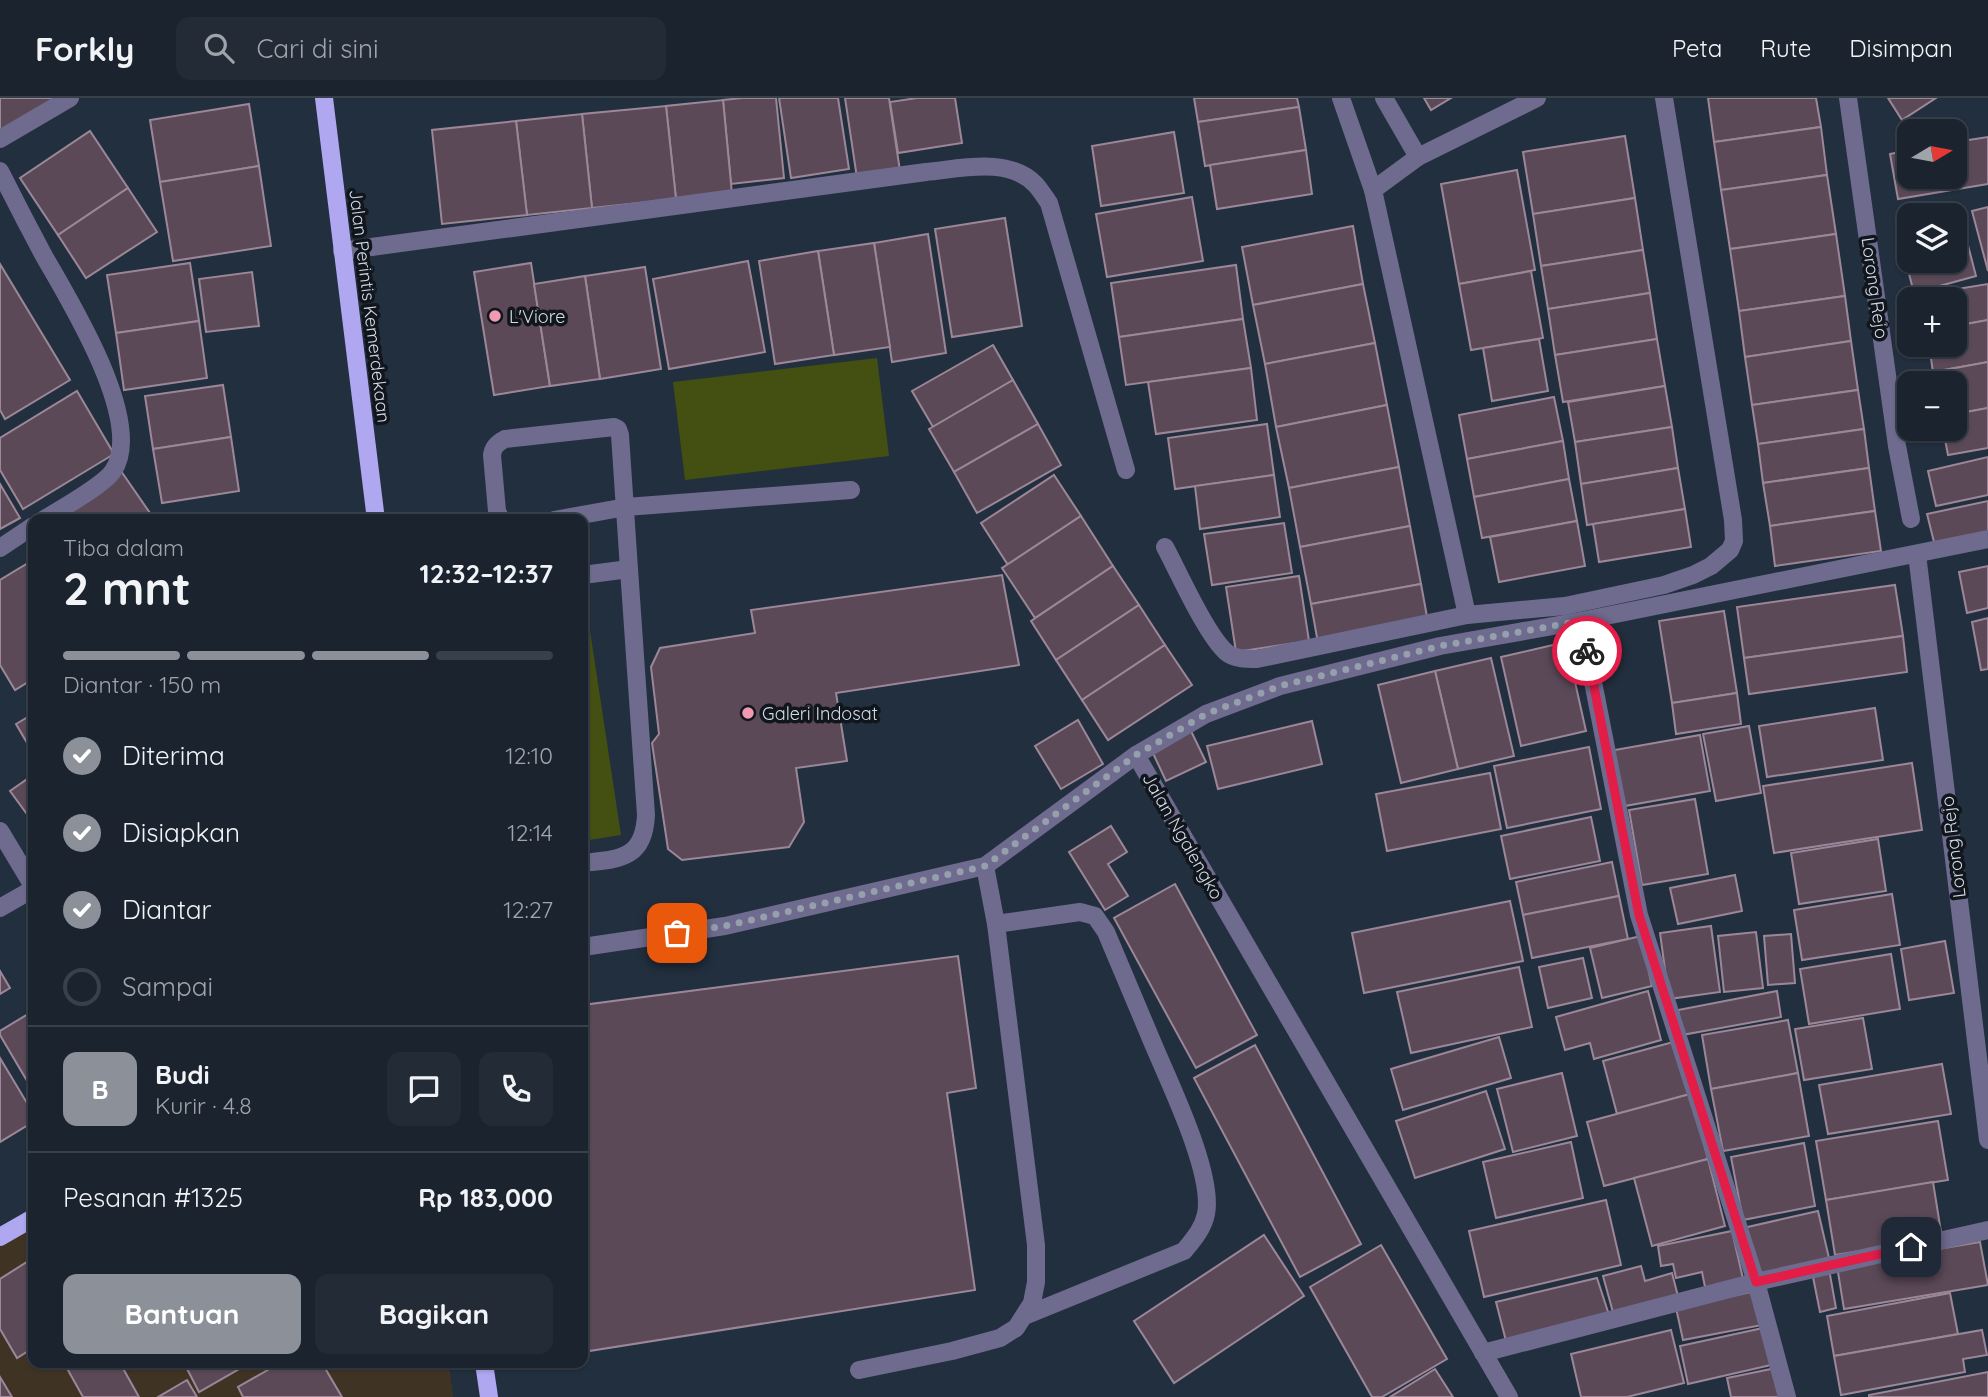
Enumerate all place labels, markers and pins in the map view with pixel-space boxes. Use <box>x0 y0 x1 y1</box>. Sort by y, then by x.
place label: L'Viore <box>509 305 565 328</box>
marker: L'Viore <box>487 308 503 324</box>
place label: Galeri Indosat <box>762 702 878 725</box>
marker: Galeri Indosat <box>740 705 756 721</box>
pin <box>647 903 707 963</box>
pin <box>1881 1217 1941 1277</box>

